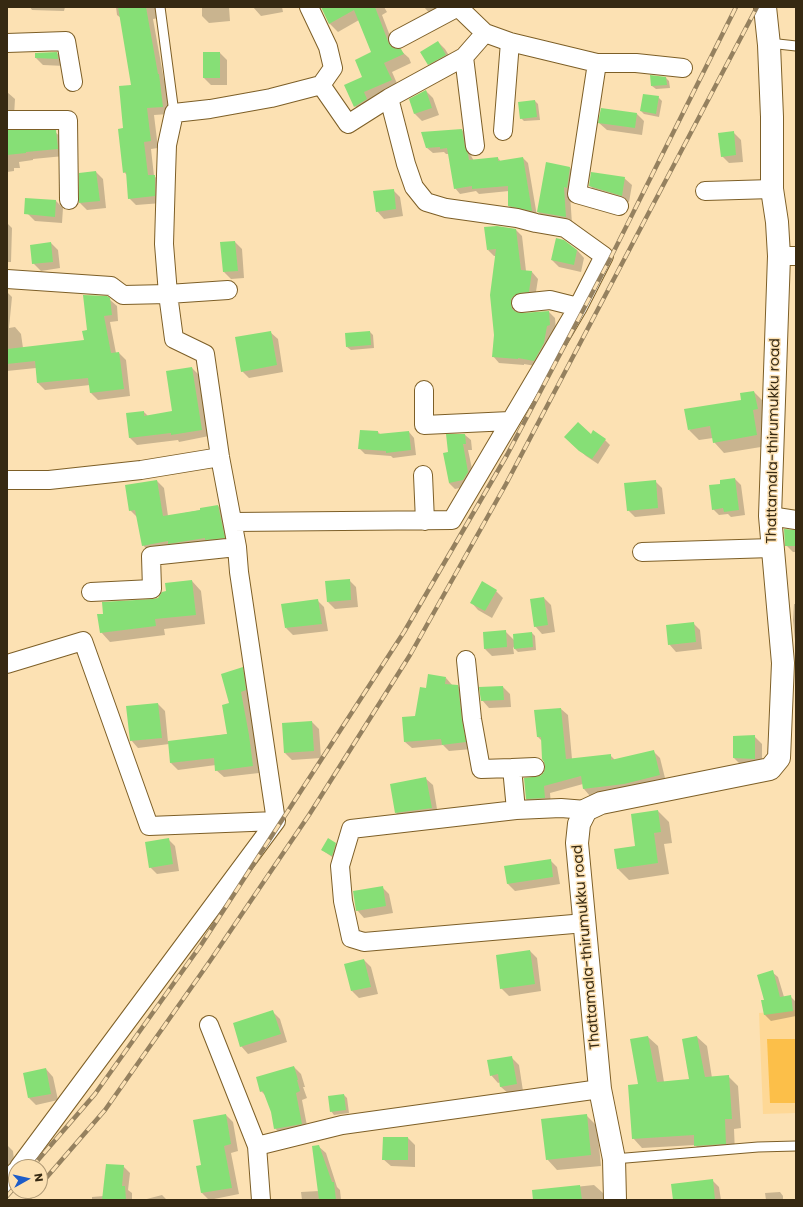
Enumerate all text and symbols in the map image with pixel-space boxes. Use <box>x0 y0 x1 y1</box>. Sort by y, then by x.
street label: Thattamala-thirumukku road <box>764 338 784 544</box>
street label: Thattamala-thirumukku road <box>570 844 604 1050</box>
north arrow <box>8 1159 48 1199</box>
text: N <box>30 1172 47 1183</box>

